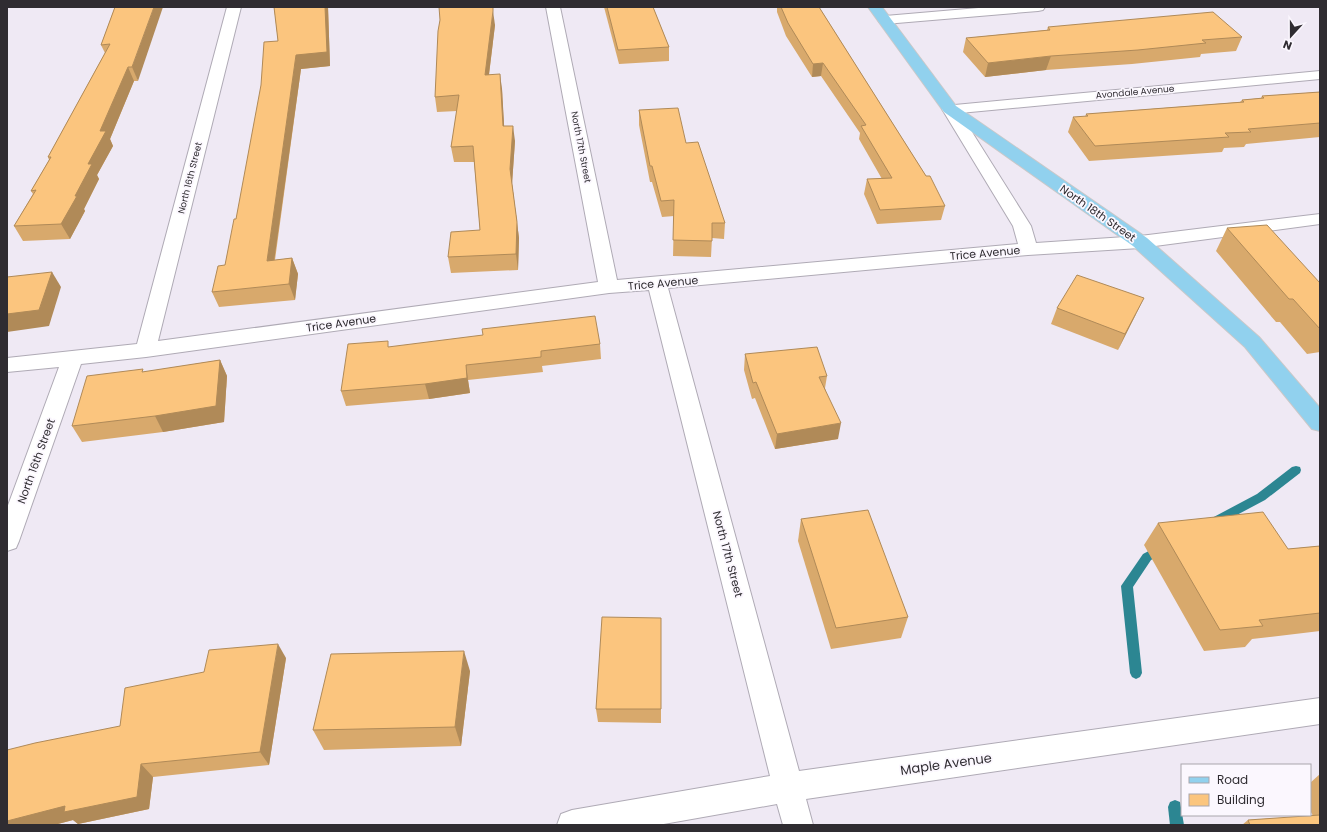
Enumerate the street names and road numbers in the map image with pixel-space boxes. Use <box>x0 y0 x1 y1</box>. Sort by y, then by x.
street label: Avondale Avenue <box>1095 83 1175 101</box>
street label: North 17th Street <box>568 110 594 184</box>
street label: North 16th Street <box>175 141 205 215</box>
street label: North 18th Street <box>1057 181 1139 245</box>
street label: Trice Avenue <box>949 242 1021 264</box>
street label: Trice Avenue <box>627 272 699 294</box>
street label: Trice Avenue <box>305 310 377 336</box>
street label: North 16th Street <box>13 416 59 506</box>
street label: North 17th Street <box>709 509 747 599</box>
street label: Maple Avenue <box>899 748 993 780</box>

